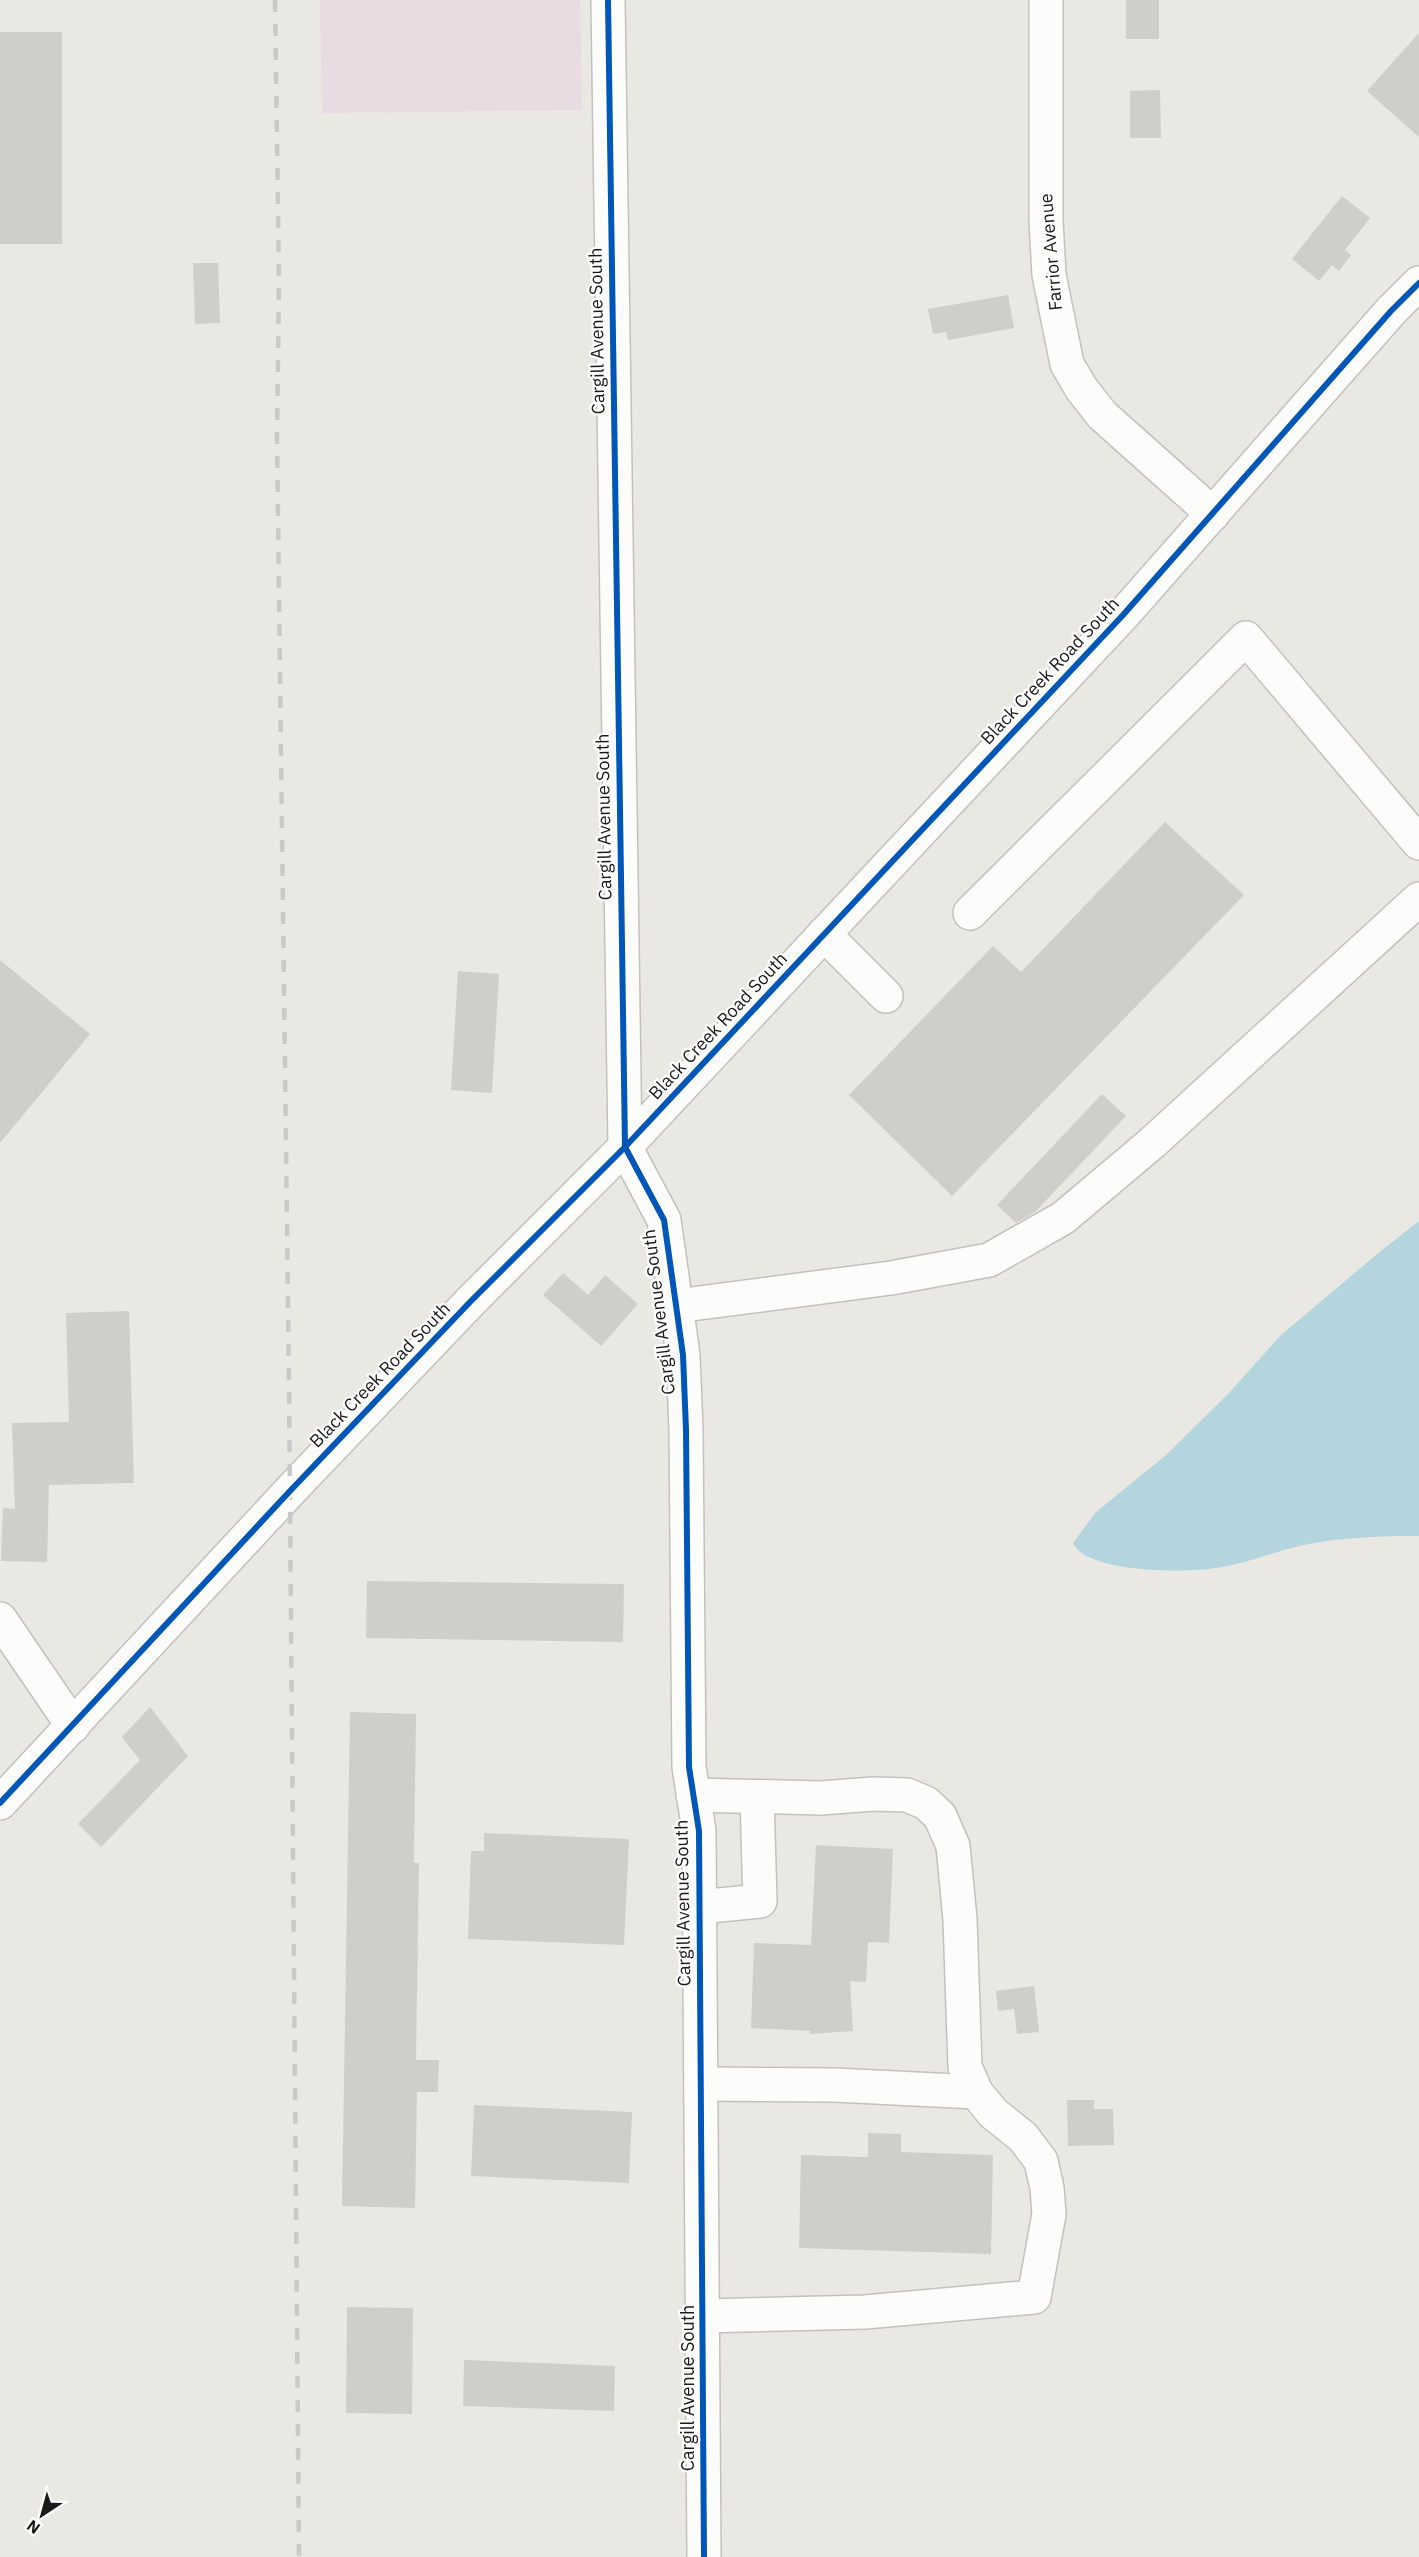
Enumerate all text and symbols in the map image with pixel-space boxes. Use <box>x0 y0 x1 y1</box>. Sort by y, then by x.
street label: Farrior Avenue <box>1034 192 1067 312</box>
street label: Cargill Avenue South <box>584 248 609 414</box>
street label: Black Creek Road South <box>975 592 1124 749</box>
street label: Cargill Avenue South <box>591 734 616 900</box>
street label: Black Creek Road South <box>643 947 792 1104</box>
street label: Cargill Avenue South <box>637 1228 680 1396</box>
street label: Black Creek Road South <box>304 1297 455 1452</box>
street label: Cargill Avenue South <box>670 1820 695 1986</box>
street label: Cargill Avenue South <box>676 2305 699 2471</box>
north arrow <box>12 2485 72 2545</box>
text: N <box>23 2516 44 2539</box>

